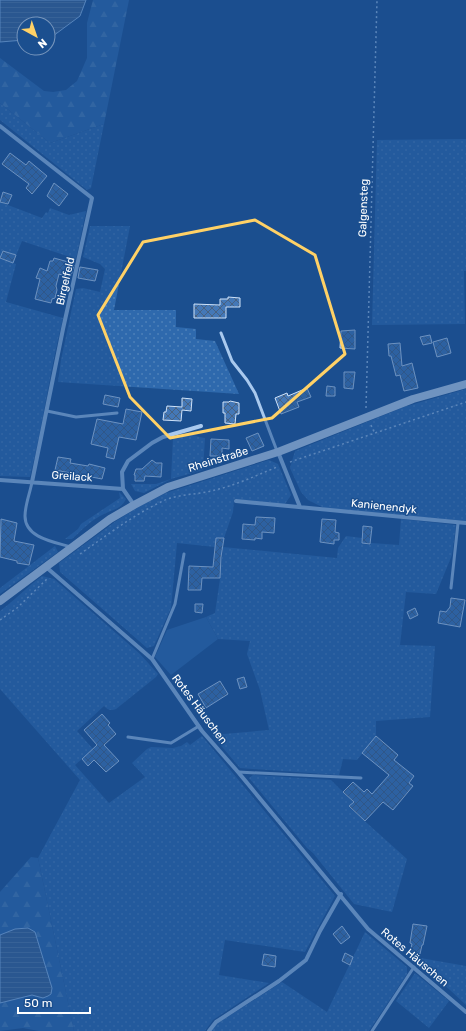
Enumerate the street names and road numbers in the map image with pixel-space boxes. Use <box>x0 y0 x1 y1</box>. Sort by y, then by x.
street label: Galgensteg <box>356 179 371 237</box>
street label: Birgelfeld <box>54 256 77 306</box>
street label: Rheinstraße <box>187 444 250 475</box>
street label: Greilack <box>51 469 93 484</box>
street label: Kanienendyk <box>351 497 418 516</box>
street label: Rotes Häuschen <box>169 672 230 747</box>
street label: Rotes Häuschen <box>378 925 451 989</box>

